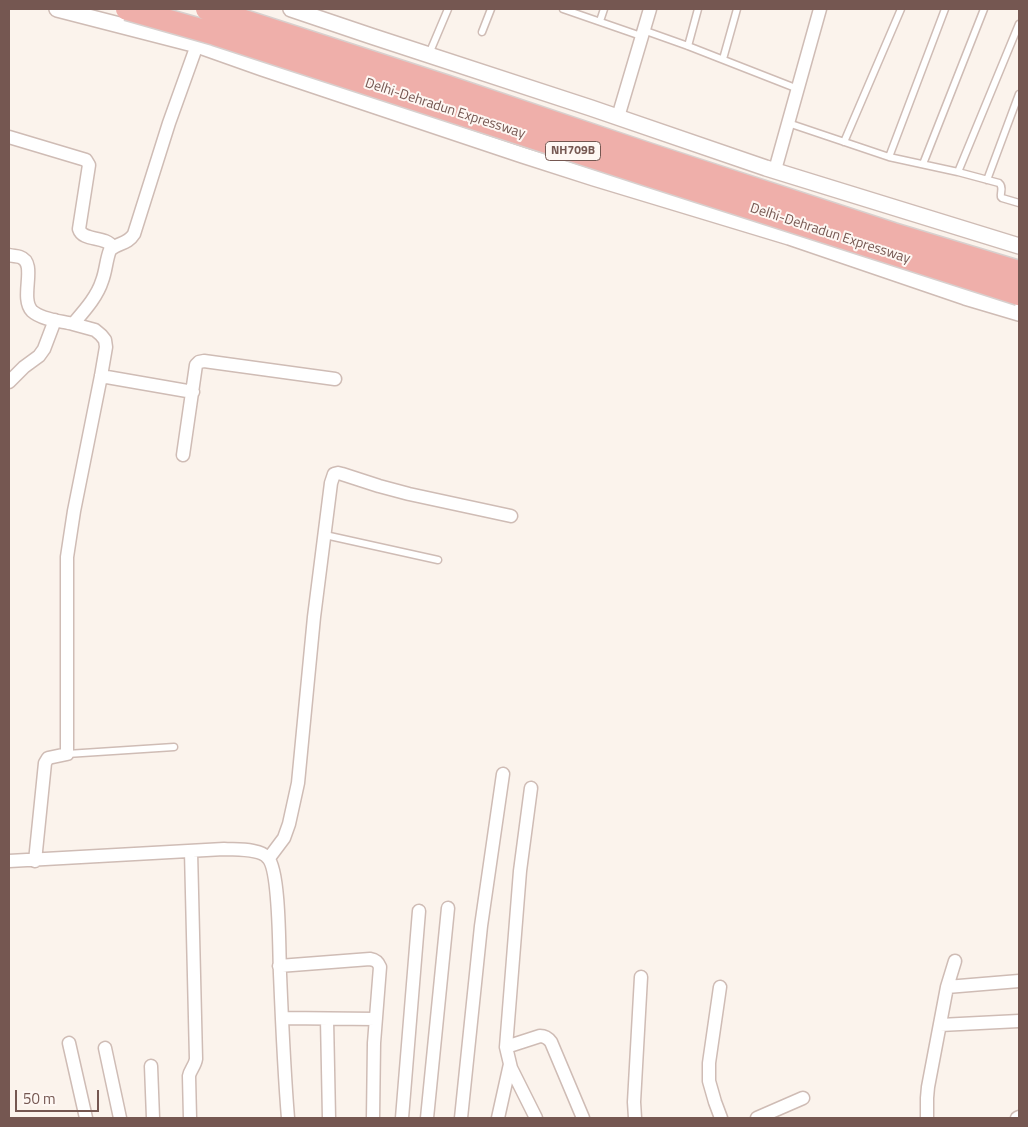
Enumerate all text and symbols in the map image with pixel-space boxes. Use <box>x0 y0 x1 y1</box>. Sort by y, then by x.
street label: Delhi-Dehradun Expressway <box>363 75 527 143</box>
road number: NH709B <box>546 142 600 160</box>
street label: Delhi-Dehradun Expressway <box>748 200 912 268</box>
scale bar <box>18 1080 101 1112</box>
text: 50 m <box>23 1087 56 1110</box>

